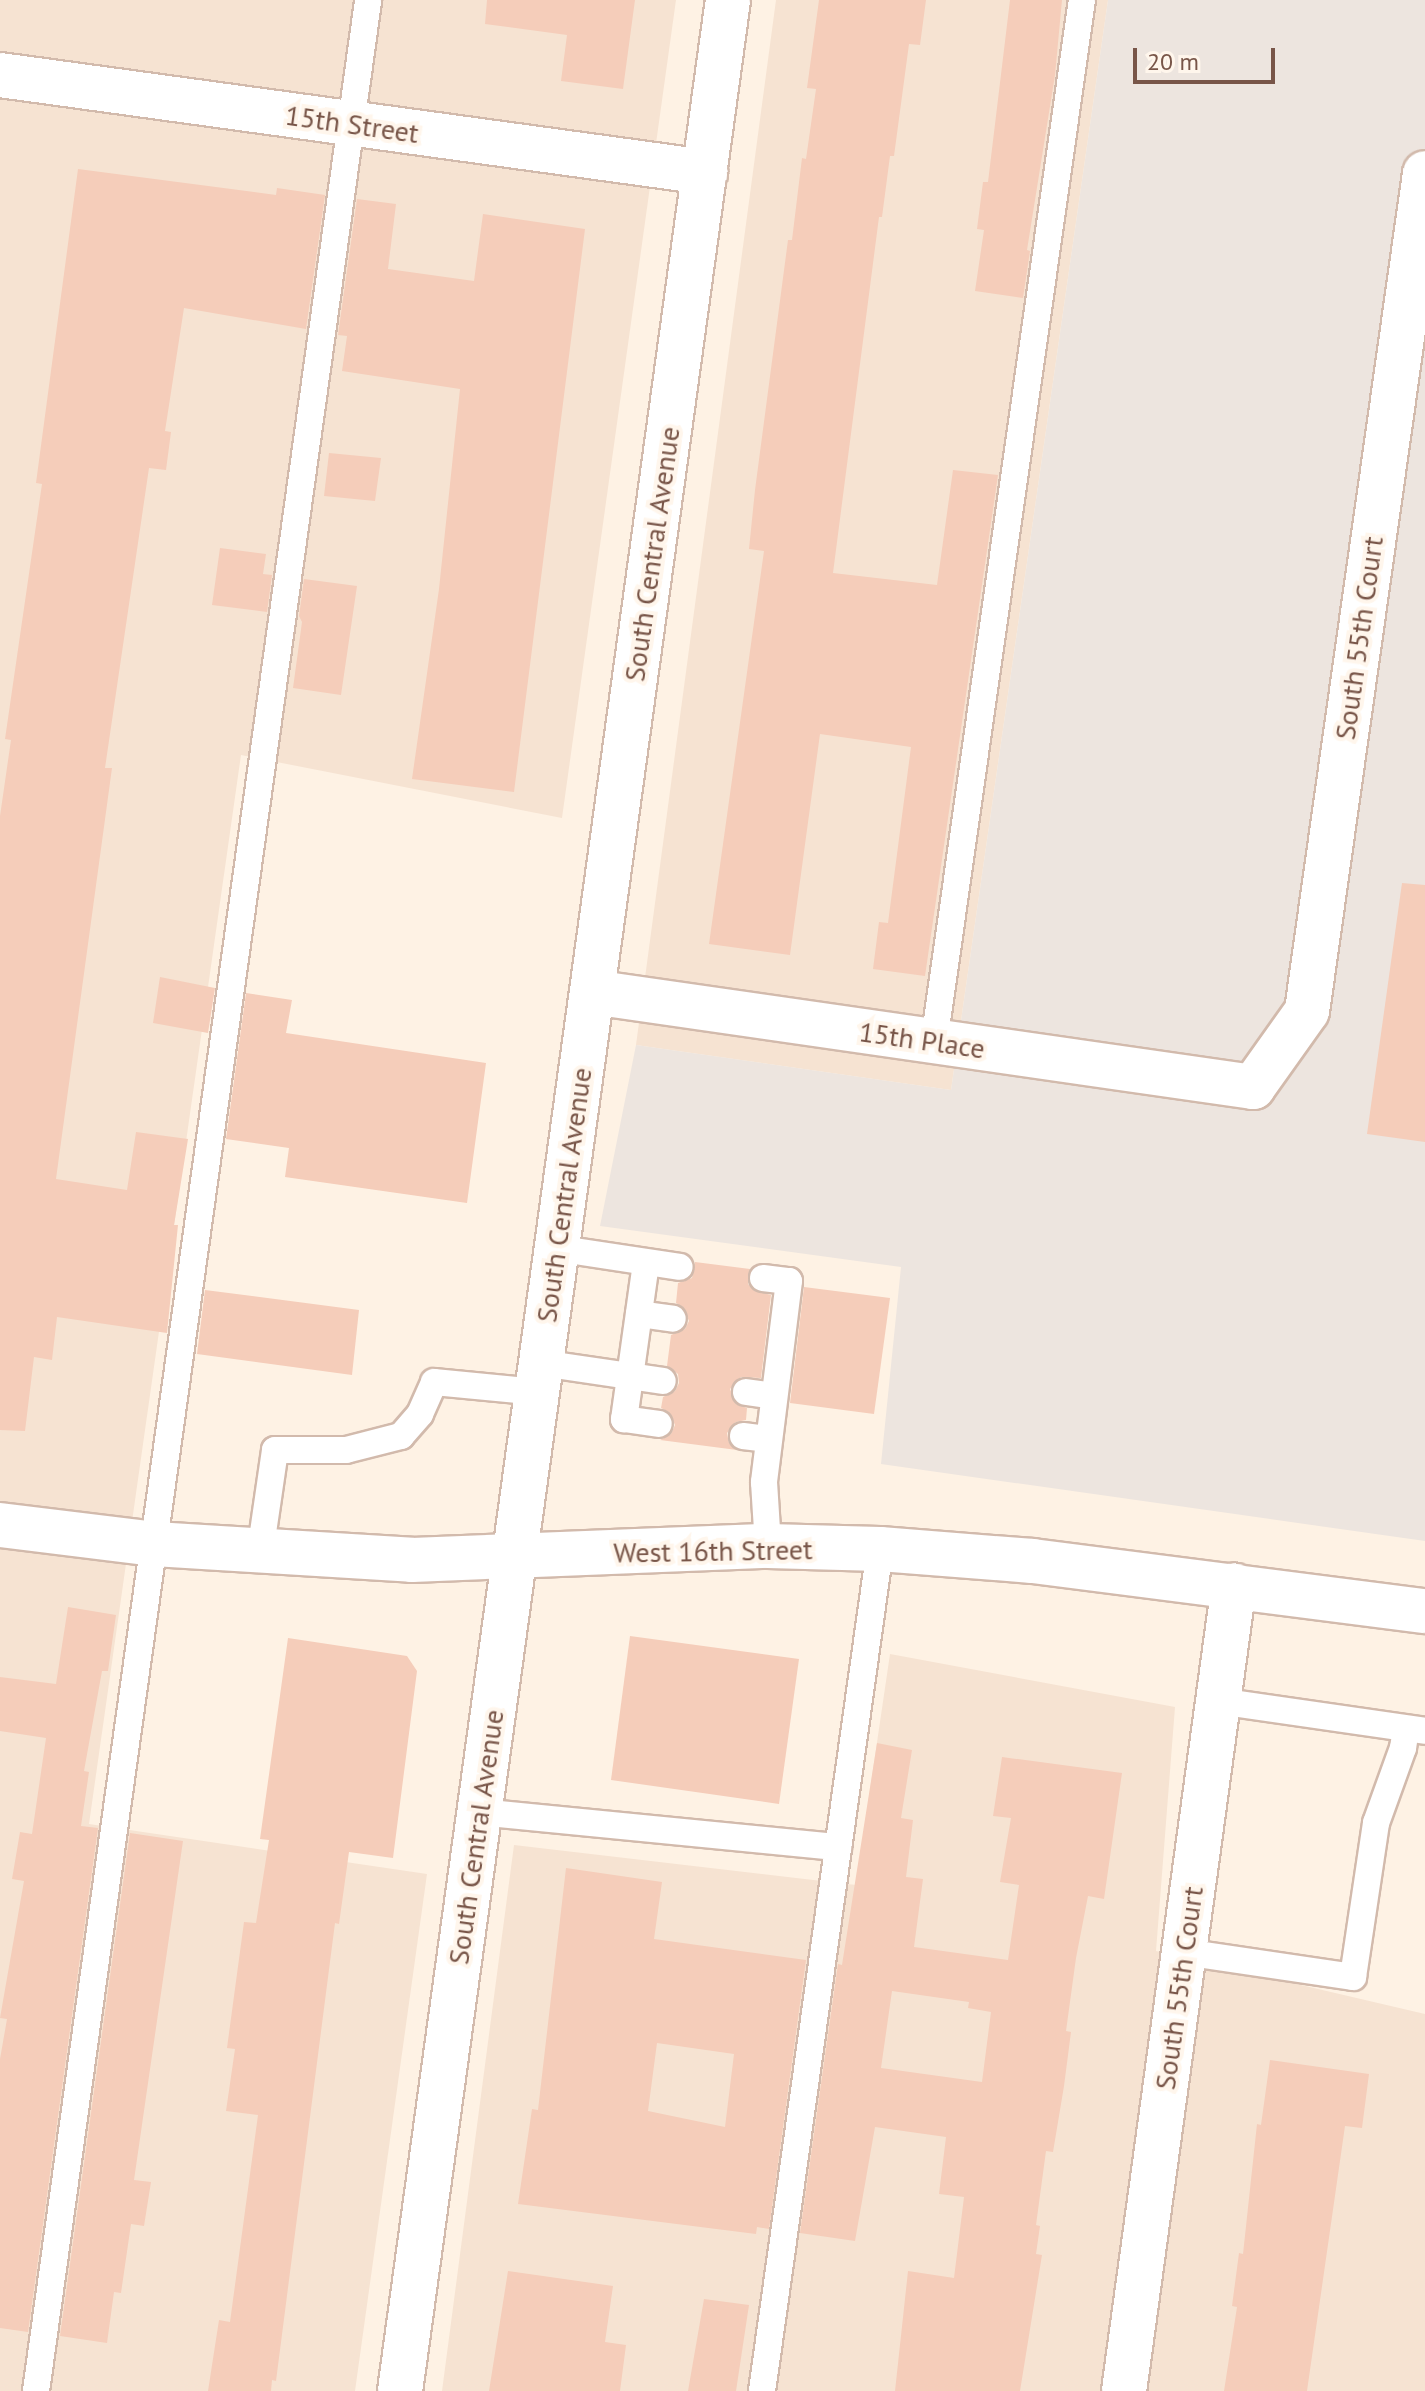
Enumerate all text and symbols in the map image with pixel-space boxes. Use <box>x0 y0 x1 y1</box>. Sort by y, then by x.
scale bar <box>1137 32 1279 82</box>
text: 20 m <box>1147 46 1199 77</box>
street label: 15th Street <box>283 98 421 150</box>
street label: South Central Avenue <box>617 424 687 684</box>
street label: South 55th Court <box>1328 534 1390 742</box>
street label: 15th Place <box>857 1015 987 1065</box>
street label: South Central Avenue <box>529 1065 599 1325</box>
street label: West 16th Street <box>613 1532 813 1570</box>
street label: South Central Avenue <box>441 1707 511 1967</box>
street label: South 55th Court <box>1148 1884 1210 2092</box>

